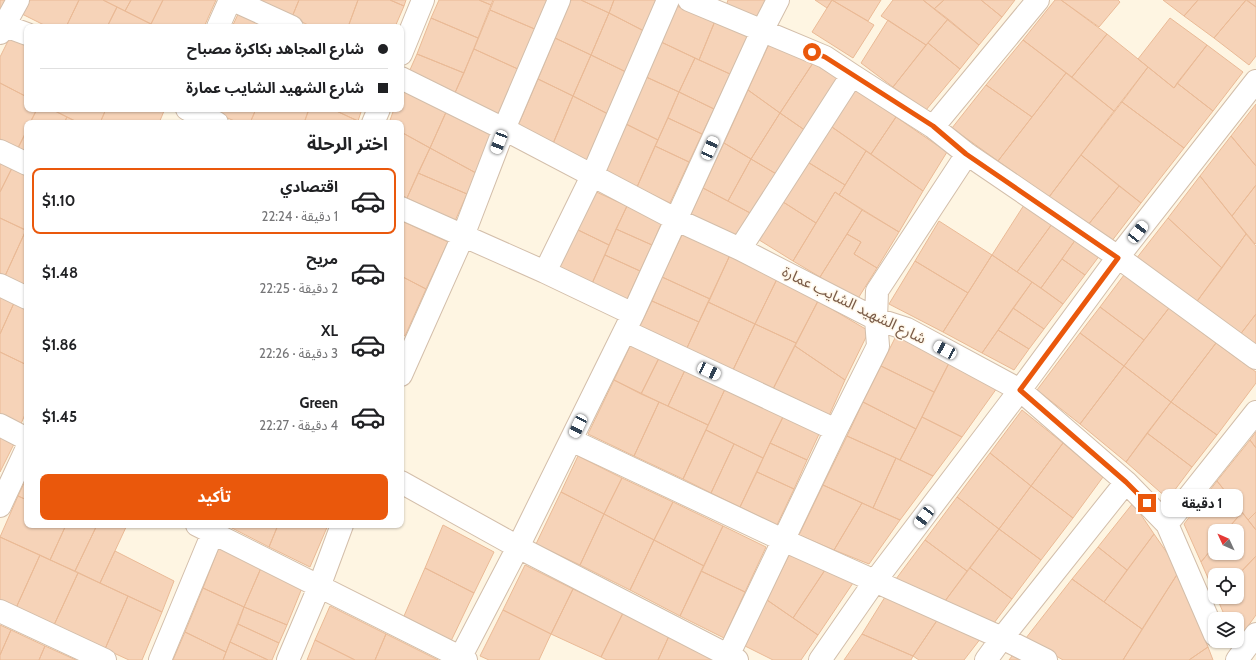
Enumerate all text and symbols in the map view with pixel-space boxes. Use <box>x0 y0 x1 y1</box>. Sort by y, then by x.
text: شارع المجاهد بكاكرة مصباح <box>187 40 364 58</box>
route start <box>803 43 821 61</box>
text: شارع الشهيد الشايب عمارة <box>186 79 364 97</box>
car <box>489 129 509 155</box>
text: اختر الرحلة <box>307 133 388 155</box>
car <box>700 135 720 161</box>
text: اقتصادي <box>280 178 338 196</box>
icon: car <box>350 183 386 219</box>
text: $1.10 <box>42 192 75 210</box>
text: 1 دقيقة · 22:24 <box>262 208 338 224</box>
car <box>1126 219 1150 245</box>
text: مريح <box>306 250 338 268</box>
icon: car <box>350 255 386 291</box>
street label: شارع الشهيد الشايب عمارة <box>778 262 929 350</box>
text: $1.48 <box>42 264 78 282</box>
text: 2 دقيقة · 22:25 <box>260 280 338 296</box>
text: XL <box>321 322 338 340</box>
icon: car <box>350 327 386 363</box>
text: $1.86 <box>42 336 77 354</box>
car <box>932 339 958 361</box>
text: 3 دقيقة · 22:26 <box>259 345 338 361</box>
car <box>696 360 722 382</box>
text: Green <box>300 394 338 412</box>
icon: car <box>350 399 386 435</box>
text: $1.45 <box>42 408 77 426</box>
car <box>567 413 589 439</box>
text: 4 دقيقة · 22:27 <box>259 417 338 433</box>
button: تأكيد <box>40 474 388 520</box>
callout: 1 دقيقة <box>1161 489 1243 517</box>
route end <box>1138 494 1156 512</box>
text: 1 دقيقة <box>1182 495 1222 511</box>
car <box>912 504 936 530</box>
north arrow <box>1208 524 1244 560</box>
map controls <box>1208 524 1244 648</box>
button: locate <box>1208 568 1244 604</box>
button: layers <box>1208 612 1244 648</box>

